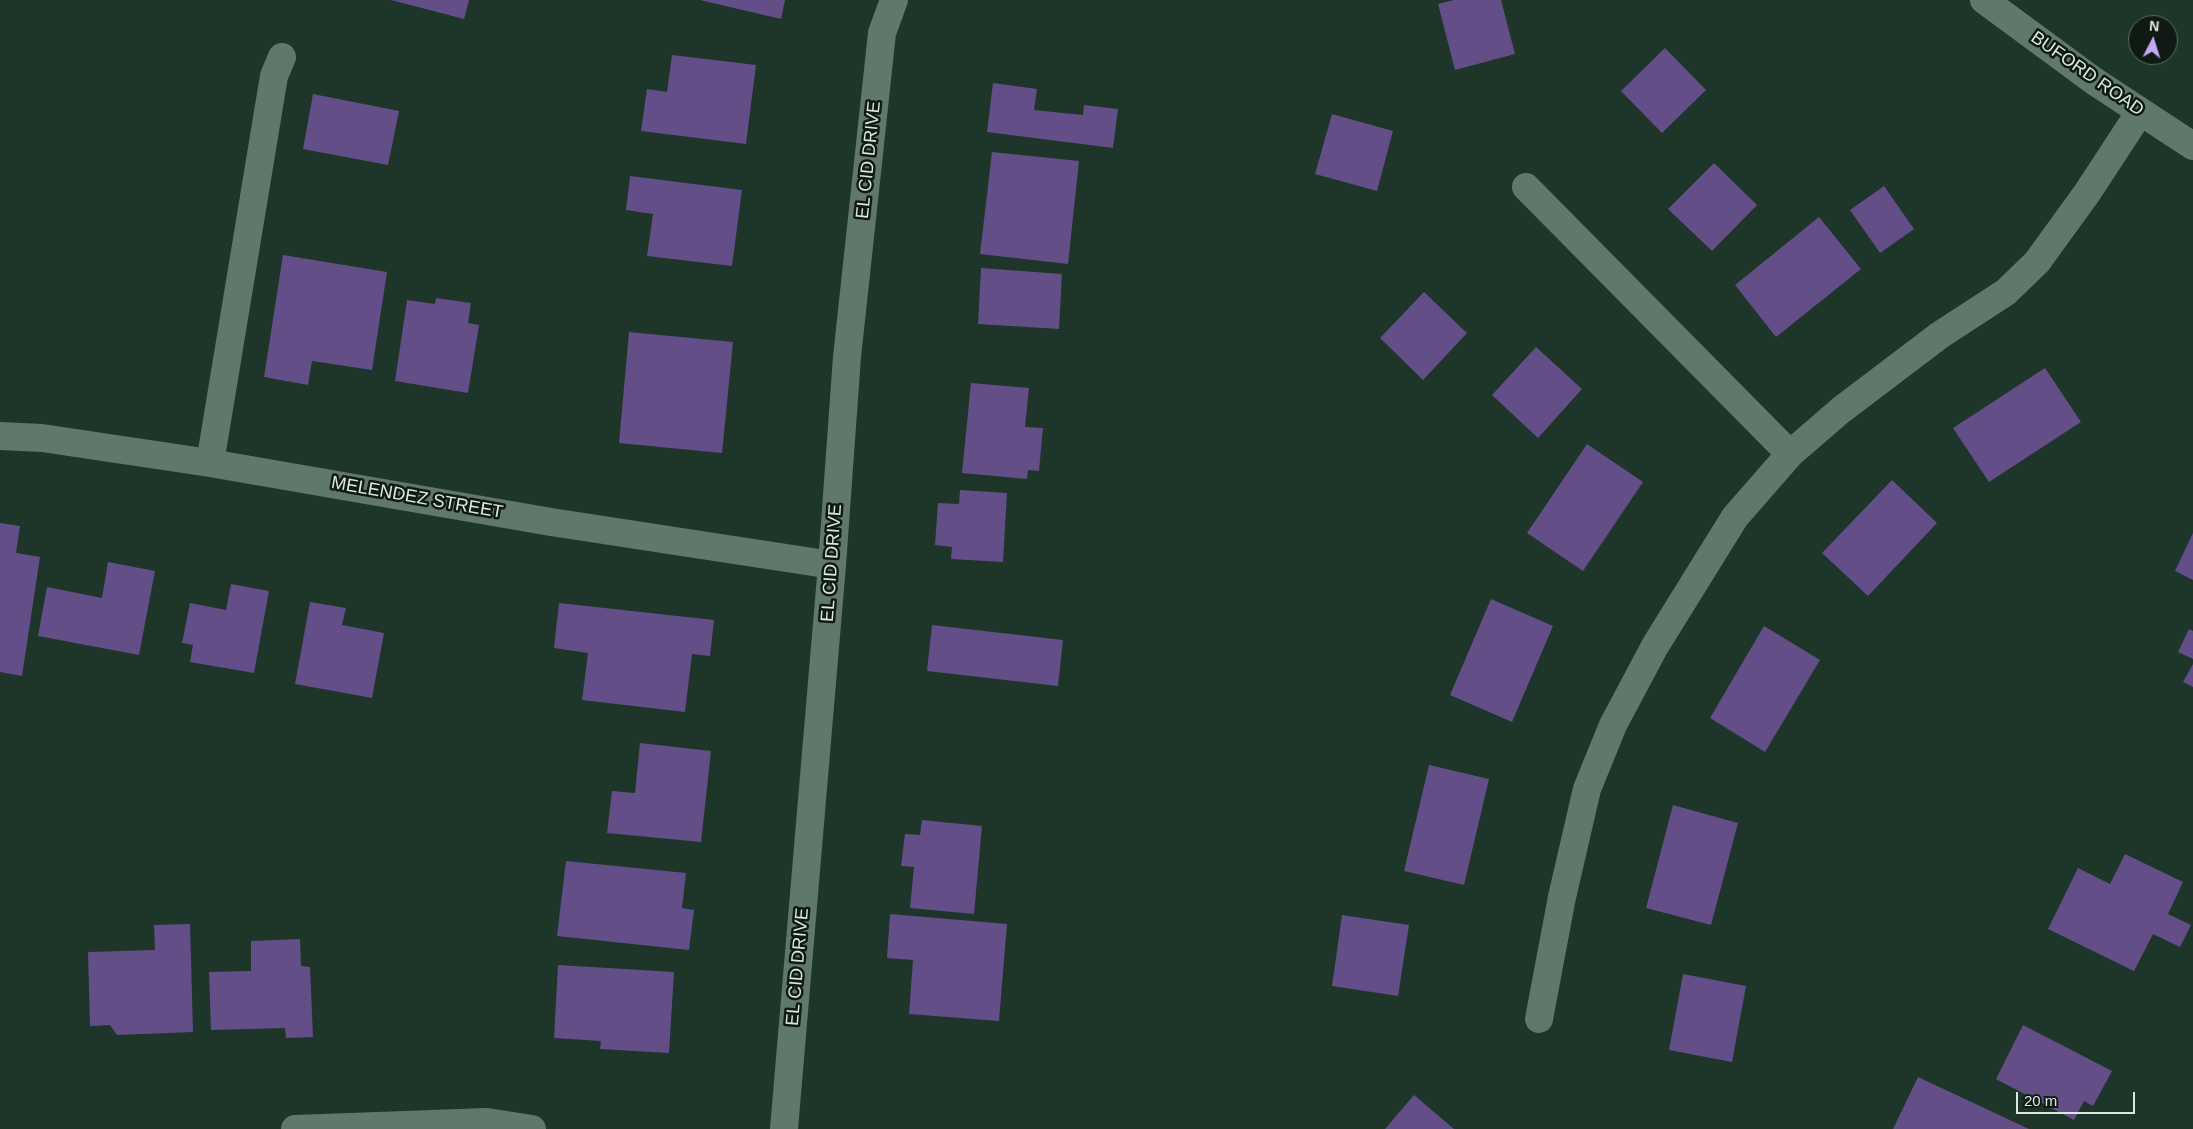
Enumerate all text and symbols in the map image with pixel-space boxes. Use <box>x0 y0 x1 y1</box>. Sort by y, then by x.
north arrow <box>2128 15 2178 65</box>
text: N <box>2148 18 2160 34</box>
street label: BUFORD ROAD <box>2026 27 2148 121</box>
street label: EL CID DRIVE <box>852 100 886 220</box>
street label: MELENDEZ STREET <box>329 472 505 524</box>
street label: EL CID DRIVE <box>817 503 847 623</box>
street label: EL CID DRIVE <box>782 907 814 1027</box>
scale bar <box>2018 1082 2137 1114</box>
text: 20 m <box>2024 1092 2057 1109</box>

